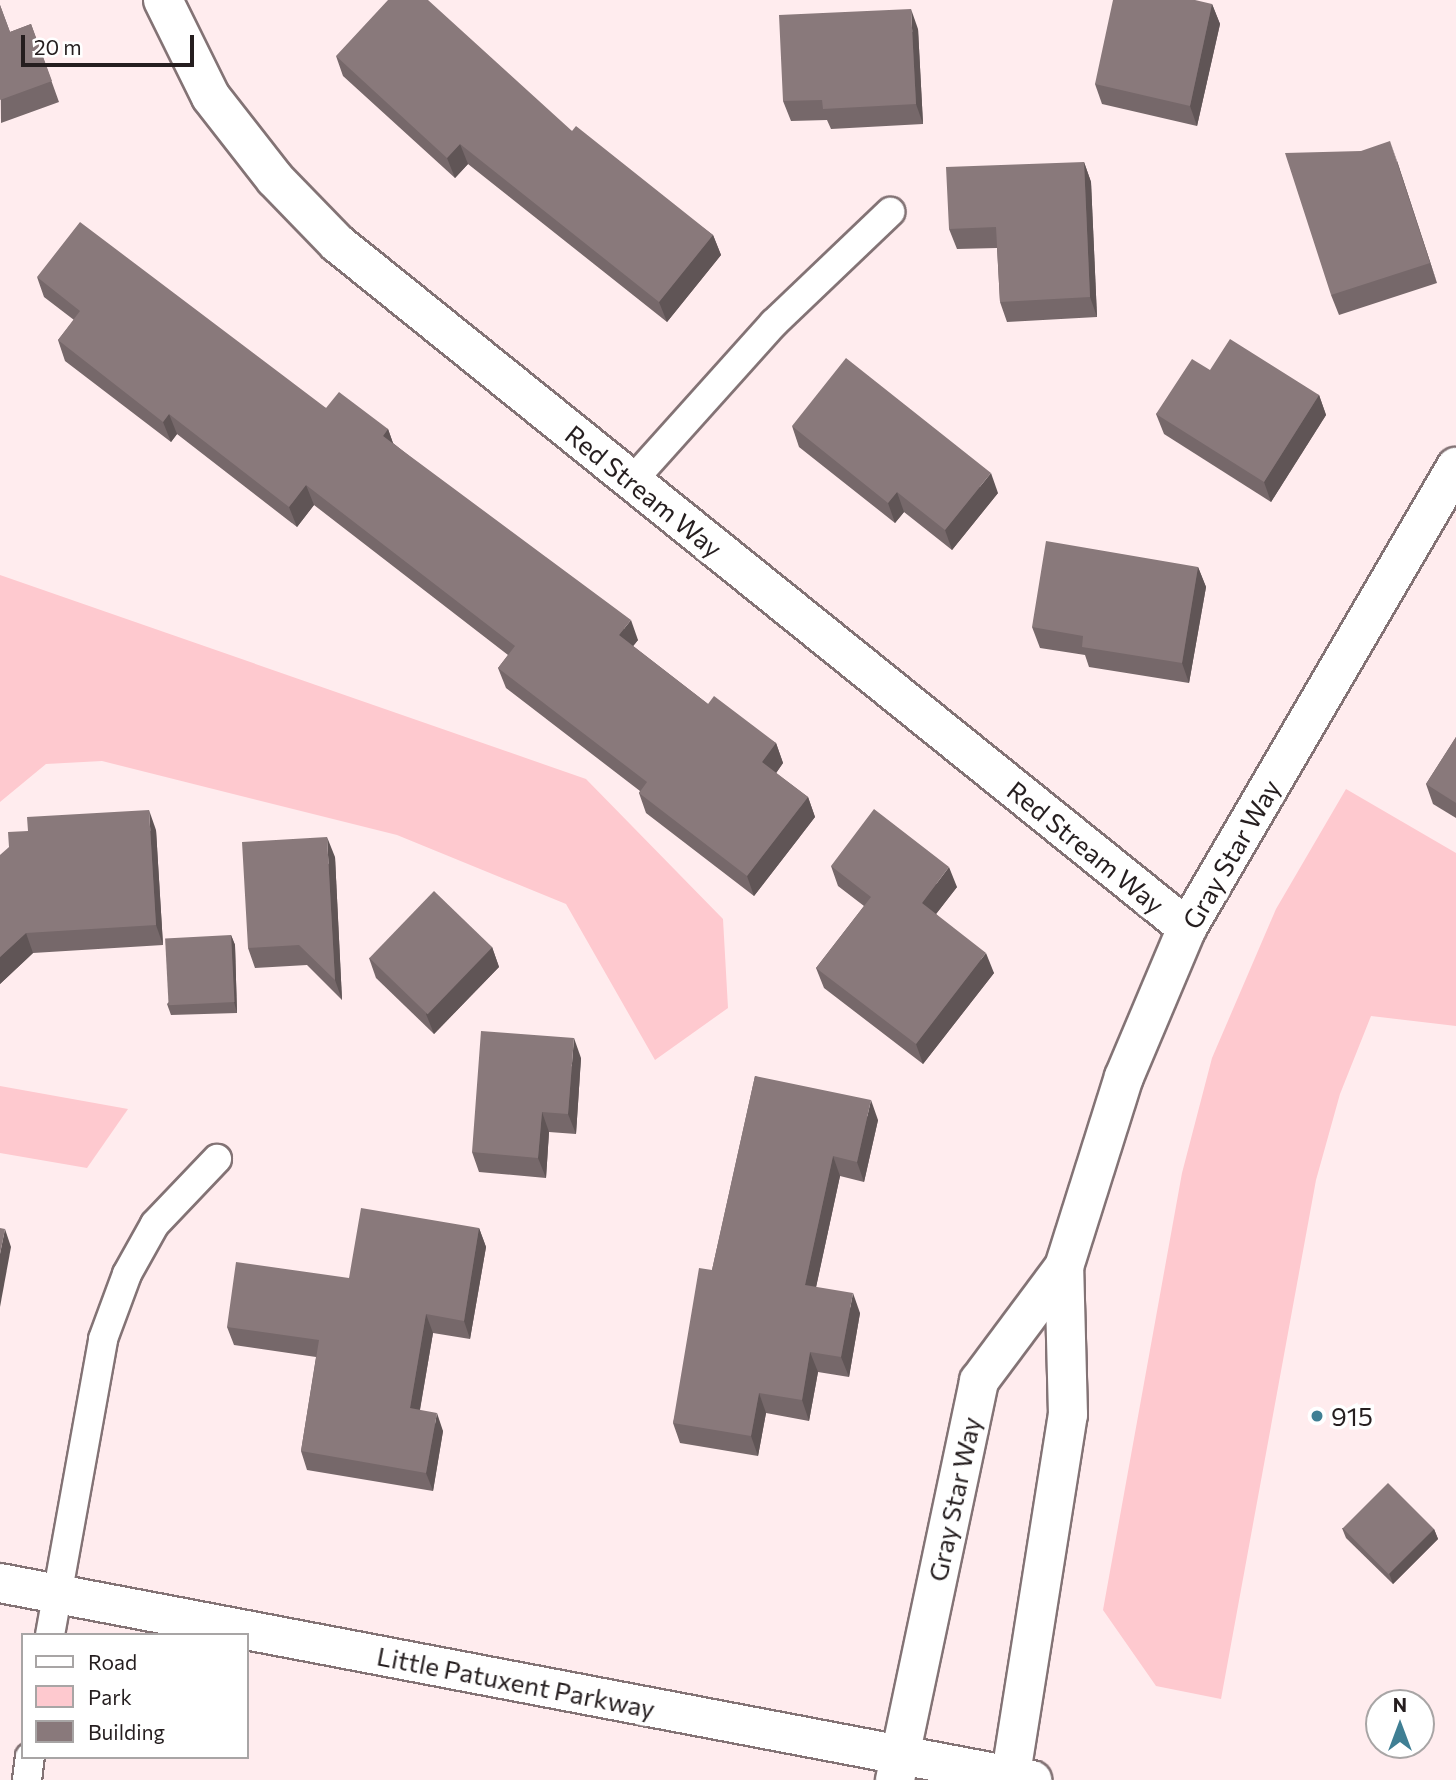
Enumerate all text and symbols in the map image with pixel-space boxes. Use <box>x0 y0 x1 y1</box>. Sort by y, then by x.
scale bar <box>24 21 198 65</box>
text: 20 m <box>34 34 82 59</box>
street label: Red Stream Way <box>559 418 729 564</box>
street label: Red Stream Way <box>1001 774 1171 920</box>
street label: Gray Star Way <box>1176 774 1286 934</box>
place label: 915 <box>1331 1400 1373 1432</box>
marker: 915 <box>1309 1408 1325 1424</box>
street label: Gray Star Way <box>921 1414 987 1584</box>
legend <box>21 1633 248 1759</box>
street label: Little Patuxent Parkway <box>374 1640 658 1724</box>
text: Road <box>88 1649 137 1674</box>
text: Park <box>88 1684 132 1709</box>
north arrow <box>1365 1689 1435 1759</box>
text: N <box>1393 1693 1407 1716</box>
text: Building <box>88 1719 165 1744</box>

